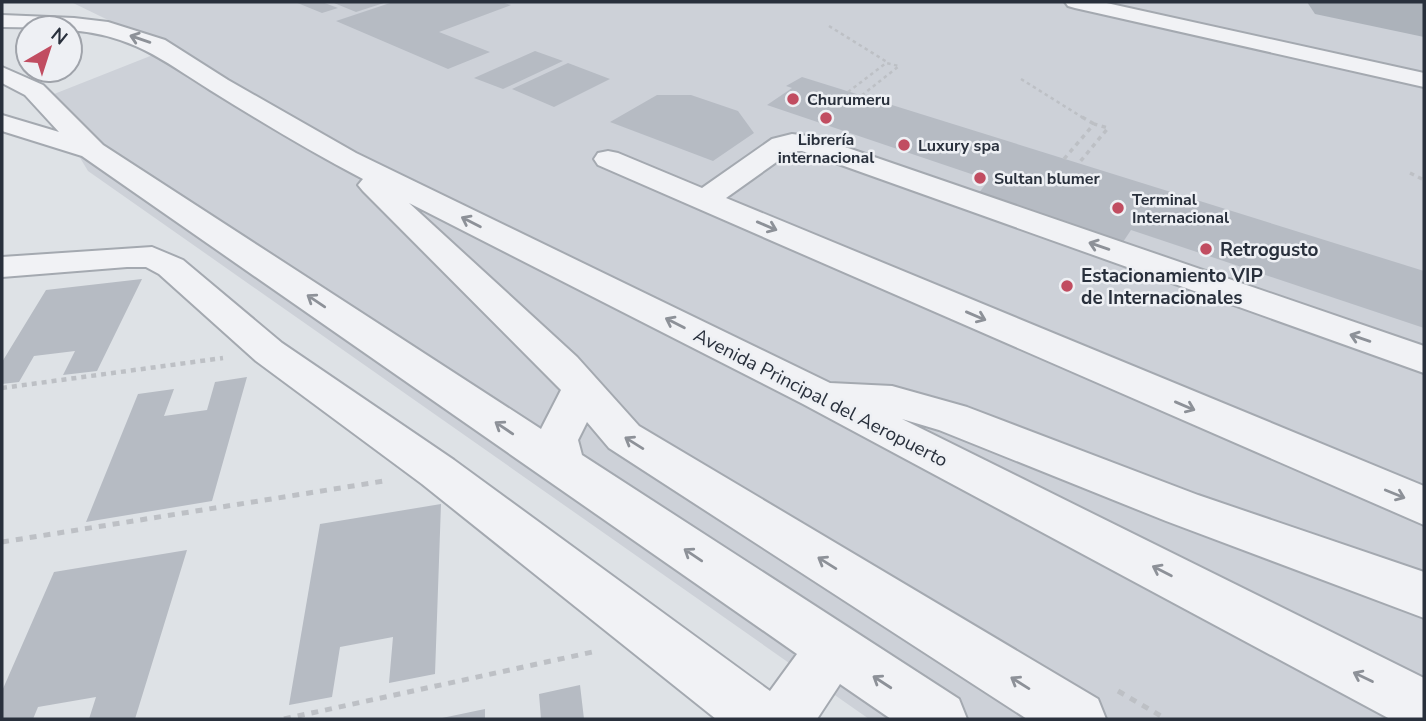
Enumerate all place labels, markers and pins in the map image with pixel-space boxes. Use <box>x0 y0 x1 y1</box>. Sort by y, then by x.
place label: Churumeru <box>807 89 890 111</box>
marker: Churumeru <box>785 91 801 107</box>
marker: Librería internacional <box>818 110 834 126</box>
place label: Librería internacional <box>778 129 874 169</box>
place label: Luxury spa <box>918 135 1000 157</box>
marker: Luxury spa <box>896 137 912 153</box>
place label: Sultan blumer <box>994 168 1101 190</box>
marker: Sultan blumer <box>972 170 988 186</box>
place label: Terminal Internacional <box>1132 189 1229 229</box>
marker: Terminal Internacional <box>1110 200 1126 216</box>
place label: Retrogusto <box>1220 237 1318 263</box>
marker: Retrogusto <box>1198 241 1214 257</box>
place label: Estacionamiento VIP de Internacionales <box>1081 263 1263 311</box>
marker: Estacionamiento VIP de Internacionales <box>1059 278 1075 294</box>

